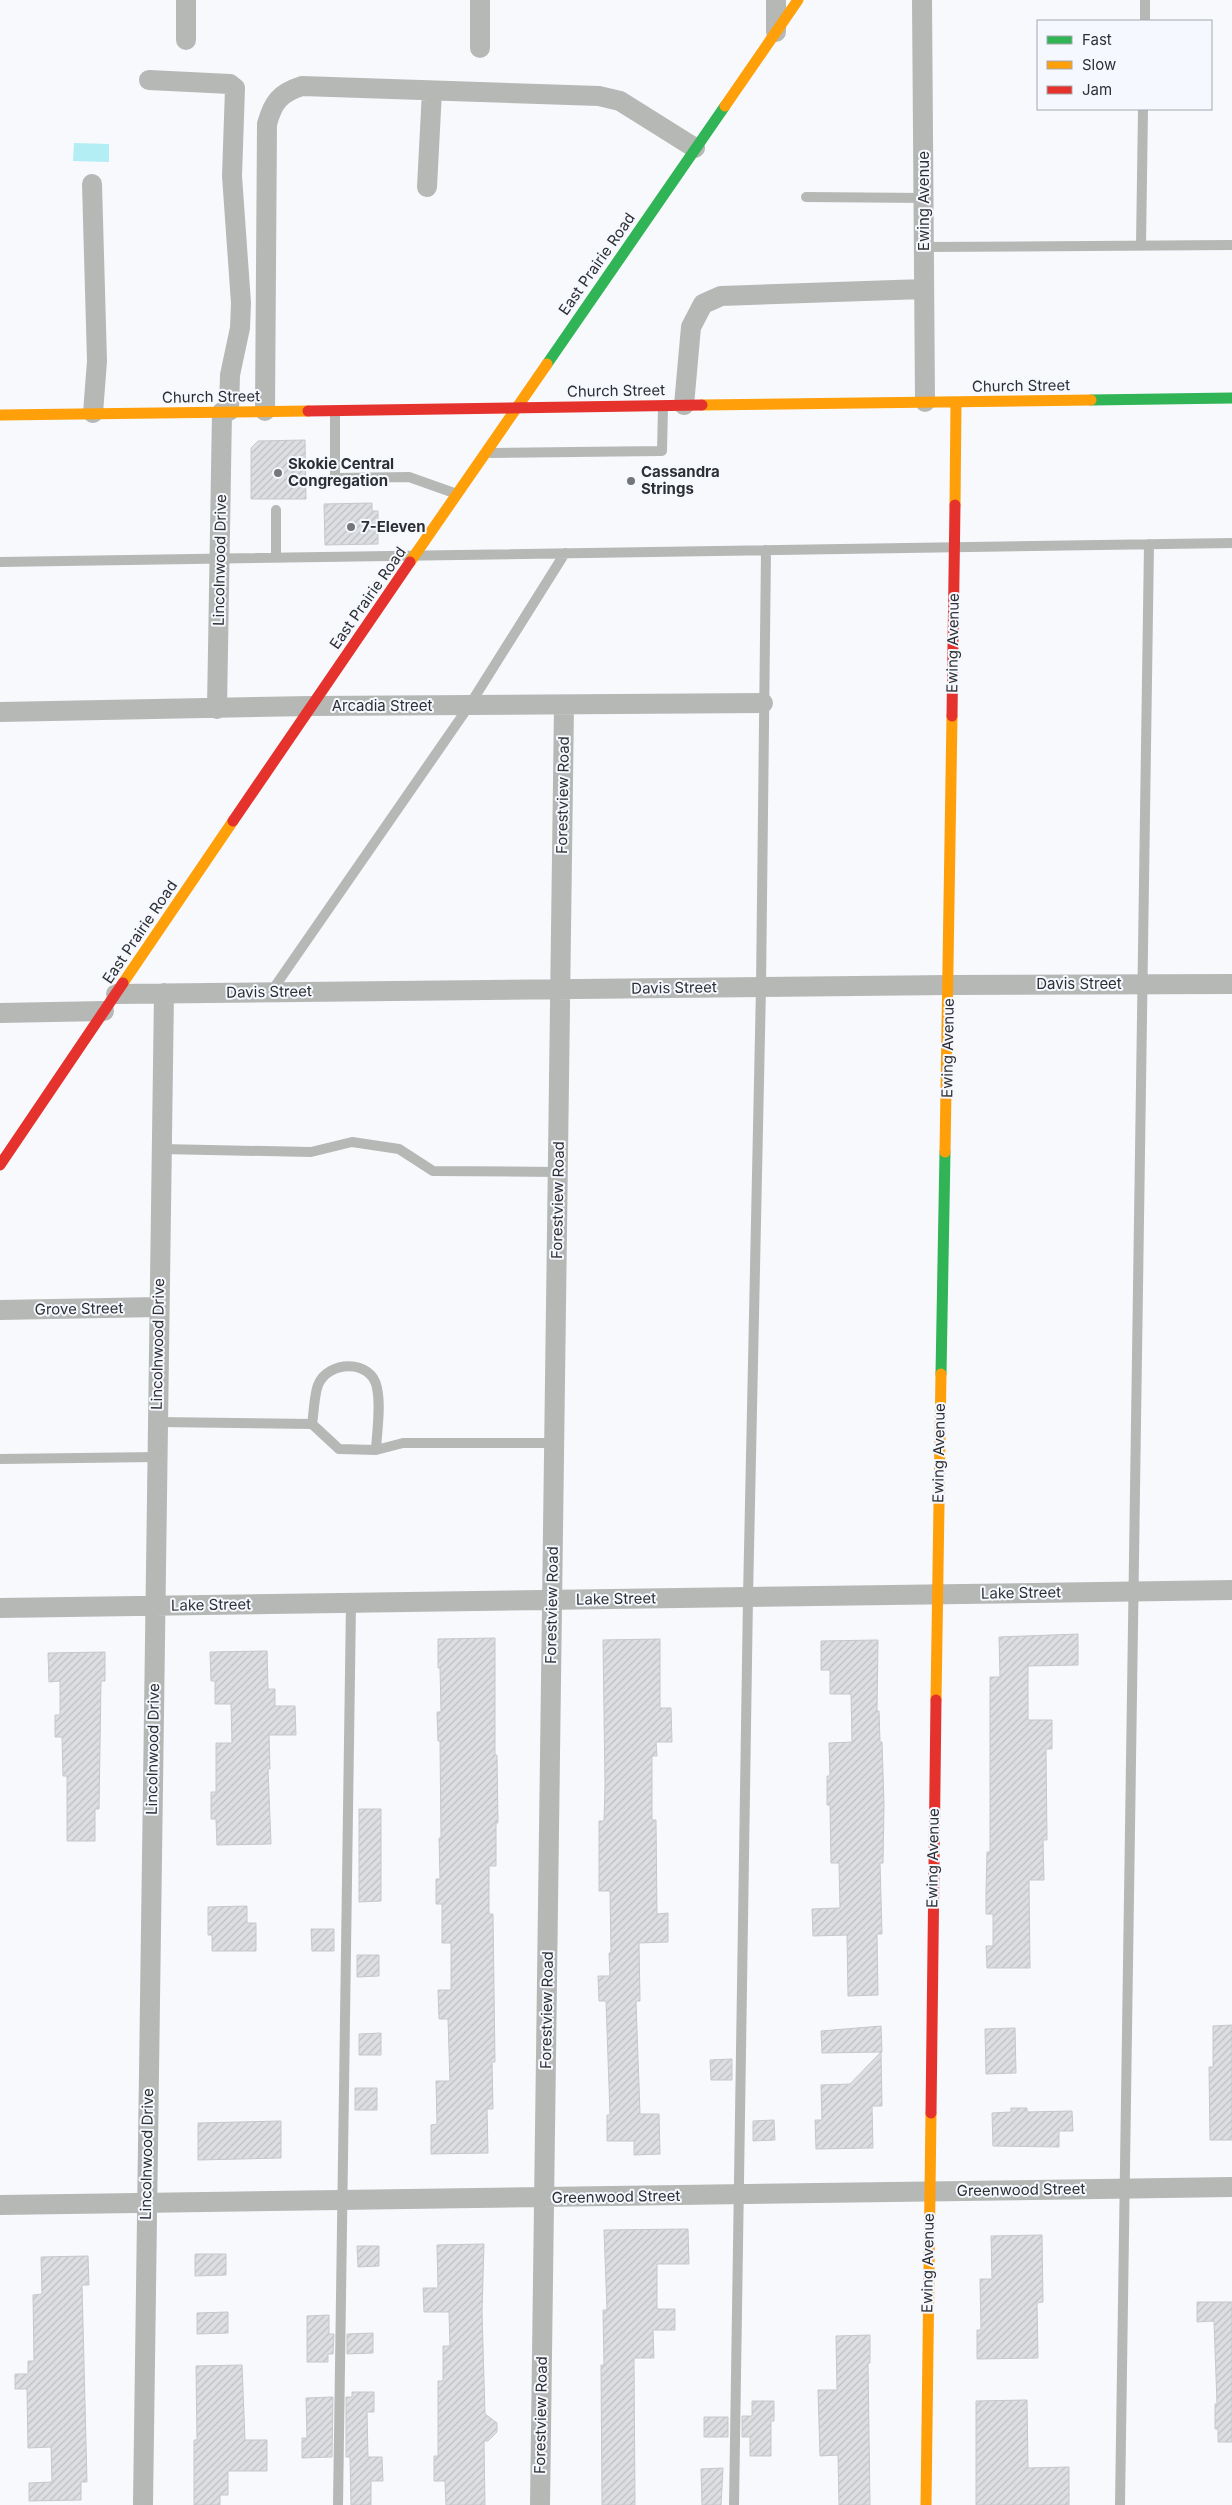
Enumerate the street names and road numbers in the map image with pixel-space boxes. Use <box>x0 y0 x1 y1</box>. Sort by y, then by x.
street label: Ewing Avenue <box>914 151 933 251</box>
street label: East Prairie Road <box>554 209 639 318</box>
street label: Church Street <box>972 375 1070 396</box>
street label: Church Street <box>567 380 665 401</box>
street label: Church Street <box>162 386 260 407</box>
street label: Lincolnwood Drive <box>209 494 230 626</box>
street label: East Prairie Road <box>325 543 410 652</box>
street label: Ewing Avenue <box>942 593 963 693</box>
street label: Arcadia Street <box>332 696 432 715</box>
street label: Forestview Road <box>552 736 573 854</box>
street label: East Prairie Road <box>98 876 181 987</box>
street label: Davis Street <box>1036 974 1122 993</box>
street label: Davis Street <box>631 977 717 998</box>
street label: Davis Street <box>226 981 312 1002</box>
street label: Ewing Avenue <box>937 998 958 1098</box>
street label: Forestview Road <box>547 1141 568 1259</box>
street label: Lincolnwood Drive <box>147 1278 168 1410</box>
street label: Grove Street <box>34 1298 124 1319</box>
street label: Ewing Avenue <box>928 1403 949 1503</box>
street label: Forestview Road <box>541 1546 562 1664</box>
street label: Lake Street <box>981 1582 1061 1603</box>
street label: Lake Street <box>576 1588 656 1609</box>
street label: Lake Street <box>171 1594 251 1615</box>
street label: Lincolnwood Drive <box>142 1683 163 1815</box>
street label: Ewing Avenue <box>922 1808 943 1908</box>
street label: Forestview Road <box>536 1951 557 2069</box>
street label: Lincolnwood Drive <box>136 2088 157 2220</box>
street label: Greenwood Street <box>956 2179 1086 2200</box>
street label: Greenwood Street <box>551 2186 681 2207</box>
street label: Ewing Avenue <box>917 2213 938 2313</box>
street label: Forestview Road <box>530 2356 551 2474</box>

